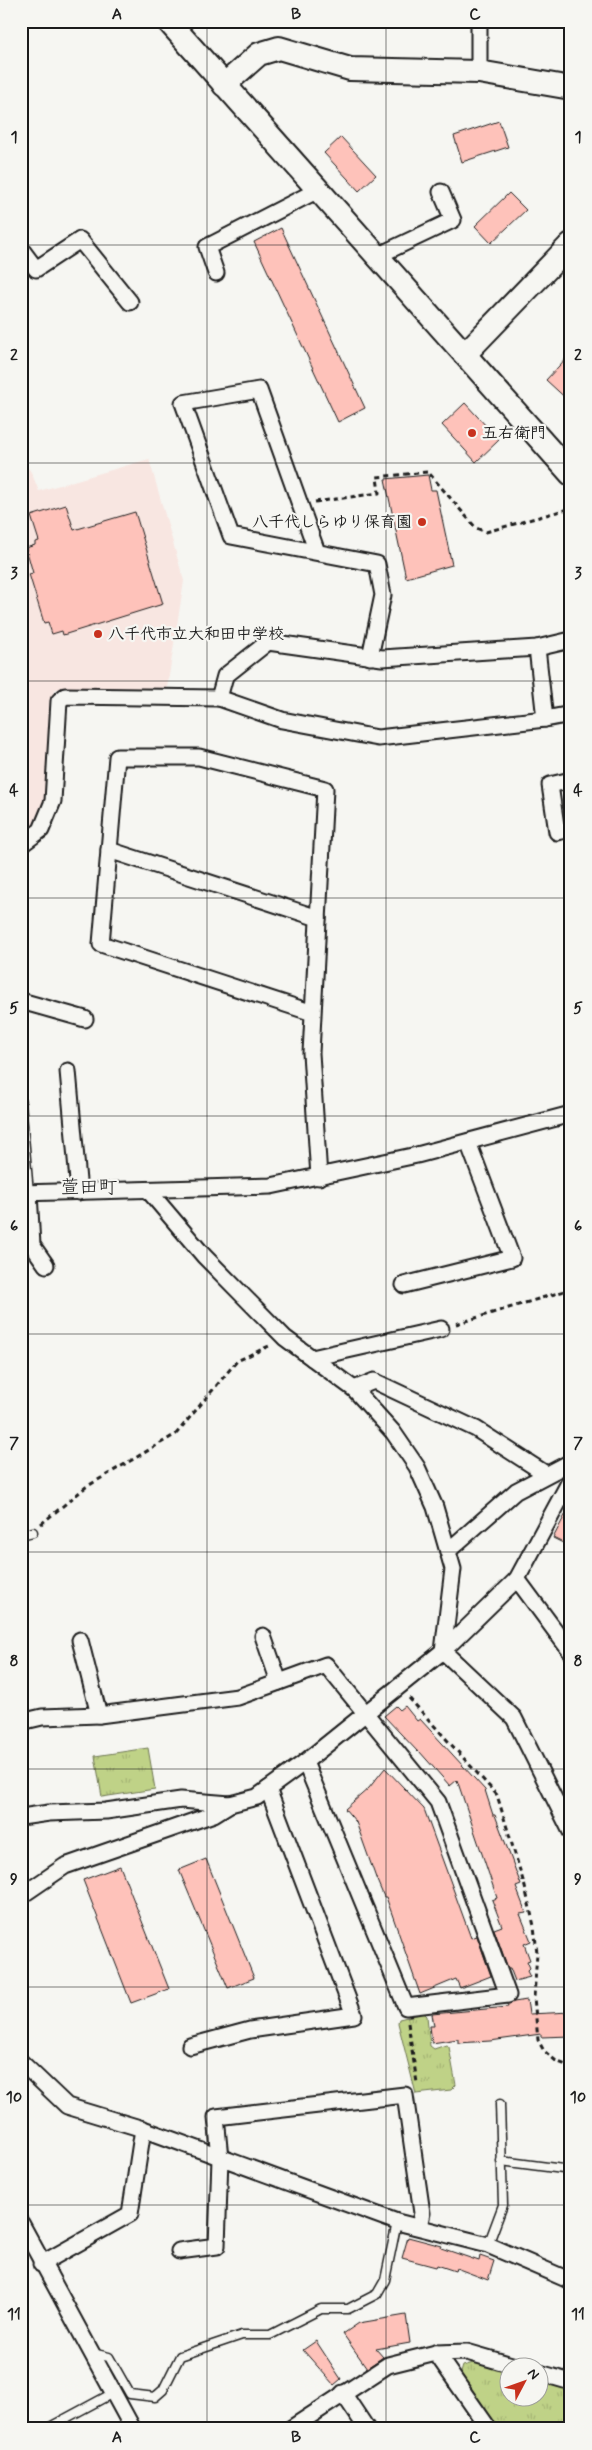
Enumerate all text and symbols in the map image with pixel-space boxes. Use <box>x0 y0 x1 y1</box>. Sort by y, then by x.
text: A <box>112 4 122 25</box>
text: B <box>291 4 301 25</box>
text: C <box>469 4 481 25</box>
text: 1 <box>10 127 18 148</box>
text: 1 <box>574 127 582 148</box>
text: 2 <box>10 345 18 366</box>
text: 2 <box>574 345 582 366</box>
place label: 五右衛門 <box>482 423 546 444</box>
marker: 五右衛門 <box>466 427 478 439</box>
place label: 八千代しらゆり保育園 <box>252 512 412 533</box>
marker: 八千代しらゆり保育園 <box>416 516 428 528</box>
text: 3 <box>10 563 18 584</box>
text: 3 <box>574 563 582 584</box>
place label: 八千代市立大和田中学校 <box>108 624 284 645</box>
marker: 八千代市立大和田中学校 <box>92 628 104 640</box>
text: 4 <box>9 780 19 801</box>
text: 4 <box>573 780 583 801</box>
text: 5 <box>9 998 19 1019</box>
text: 5 <box>573 998 583 1019</box>
district label: 萱田町 <box>60 1175 118 1200</box>
text: 6 <box>10 1216 18 1237</box>
text: 6 <box>574 1216 582 1237</box>
text: 7 <box>9 1433 19 1454</box>
text: 7 <box>573 1433 583 1454</box>
text: 8 <box>9 1651 19 1672</box>
text: 8 <box>573 1651 583 1672</box>
text: 9 <box>10 1869 18 1890</box>
text: 9 <box>574 1869 582 1890</box>
text: 10 <box>6 2087 22 2108</box>
text: 10 <box>570 2087 586 2108</box>
text: 11 <box>7 2304 21 2325</box>
text: 11 <box>571 2304 585 2325</box>
north arrow <box>500 2358 550 2408</box>
text: N <box>523 2365 543 2384</box>
text: A <box>112 2427 122 2448</box>
text: B <box>291 2427 301 2448</box>
text: C <box>469 2427 481 2448</box>

